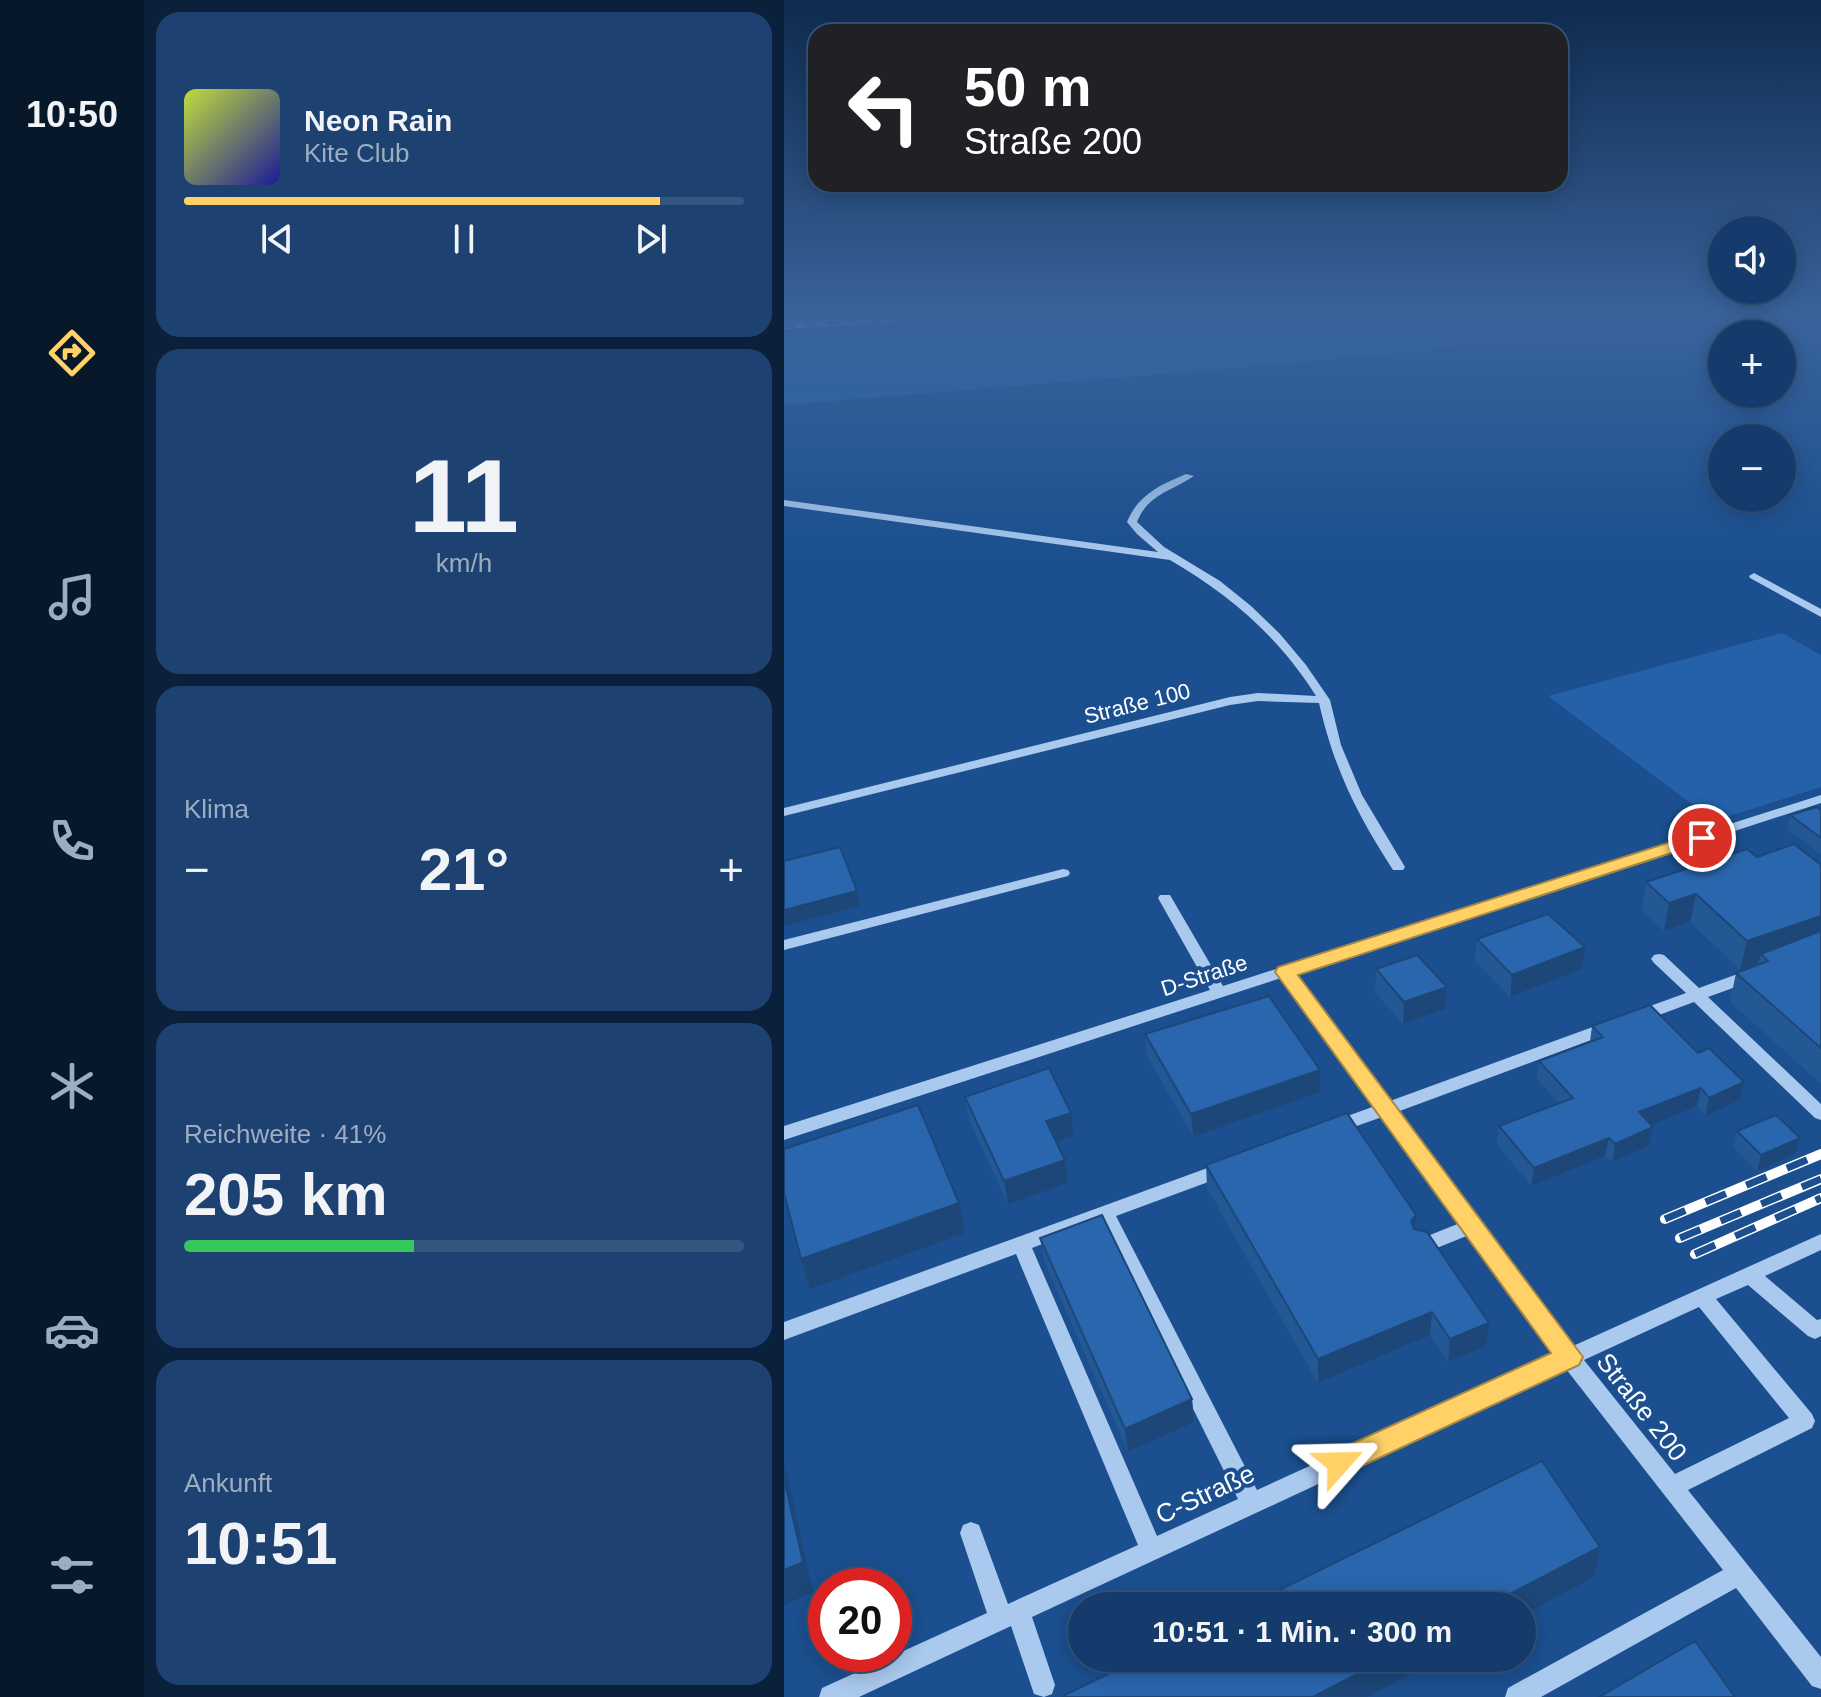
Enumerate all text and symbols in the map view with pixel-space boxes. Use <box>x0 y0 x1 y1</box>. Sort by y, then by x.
text: 50 m <box>964 55 1092 118</box>
icon: left <box>832 56 936 160</box>
text: 10:50 <box>26 94 118 135</box>
text: Neon Rain <box>304 104 452 137</box>
text: Straße 200 <box>964 121 1142 162</box>
text: Kite Club <box>304 138 410 168</box>
map controls <box>1708 216 1796 512</box>
button: sound <box>1708 216 1796 304</box>
icon: previous <box>255 217 299 261</box>
icon: pause <box>442 217 486 261</box>
icon: next <box>629 217 673 261</box>
button: + <box>1708 320 1796 408</box>
icon: directions <box>44 325 100 381</box>
button: − <box>1708 424 1796 512</box>
text: 11 <box>409 438 519 554</box>
text: km/h <box>436 548 492 578</box>
icon: music <box>44 569 100 625</box>
street label: Straße 100 <box>1081 678 1193 729</box>
text: Klima <box>184 794 249 824</box>
pin <box>1668 804 1736 872</box>
icon: phone <box>44 813 100 869</box>
icon: arrive <box>1680 816 1724 860</box>
text: 21° <box>419 836 509 903</box>
text: − <box>184 845 210 894</box>
text: + <box>718 845 744 894</box>
street label: D-Straße <box>1158 950 1250 1001</box>
icon: climate <box>44 1058 100 1114</box>
text: Reichweite · 41% <box>184 1119 386 1149</box>
text: 205 km <box>184 1161 388 1228</box>
icon: car <box>44 1302 100 1358</box>
street label: Straße 200 <box>1591 1347 1693 1467</box>
position arrow <box>1297 1421 1381 1505</box>
street label: C-Straße <box>1151 1458 1259 1530</box>
text: Ankunft <box>184 1468 272 1498</box>
text: 10:51 <box>184 1510 337 1577</box>
icon: filters <box>44 1547 100 1603</box>
speed limit sign: 20 <box>808 1568 912 1672</box>
text: 10:51 · 1 Min. · 300 m <box>1152 1615 1452 1648</box>

